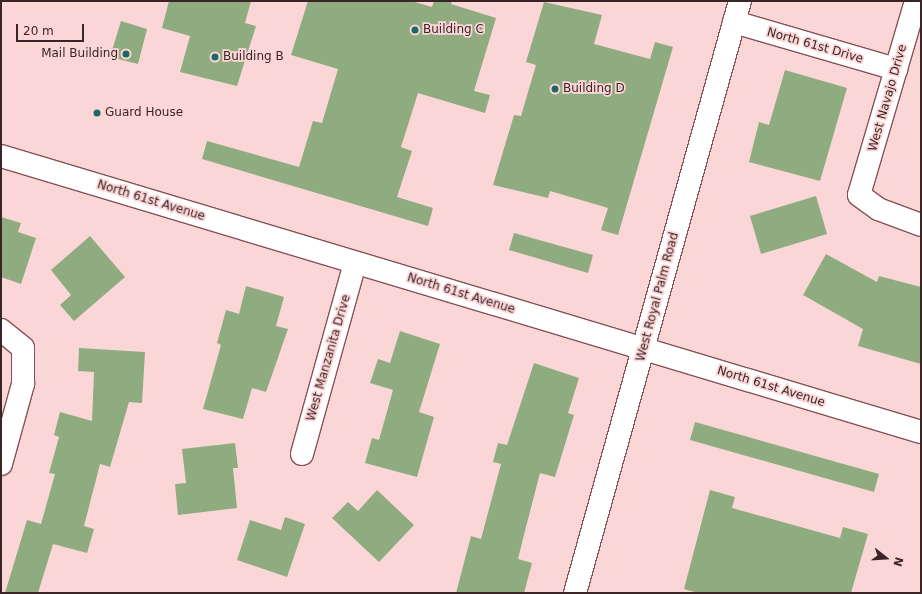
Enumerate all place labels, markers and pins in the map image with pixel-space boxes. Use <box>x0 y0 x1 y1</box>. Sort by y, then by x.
place label: Building C <box>423 23 484 37</box>
marker: Building C <box>410 25 420 35</box>
place label: Mail Building <box>41 47 118 61</box>
marker: Mail Building <box>121 49 131 59</box>
place label: Building B <box>223 50 284 64</box>
marker: Building B <box>210 52 220 62</box>
place label: Building D <box>563 82 625 96</box>
marker: Building D <box>550 84 560 94</box>
place label: Guard House <box>105 106 183 120</box>
marker: Guard House <box>92 108 102 118</box>

